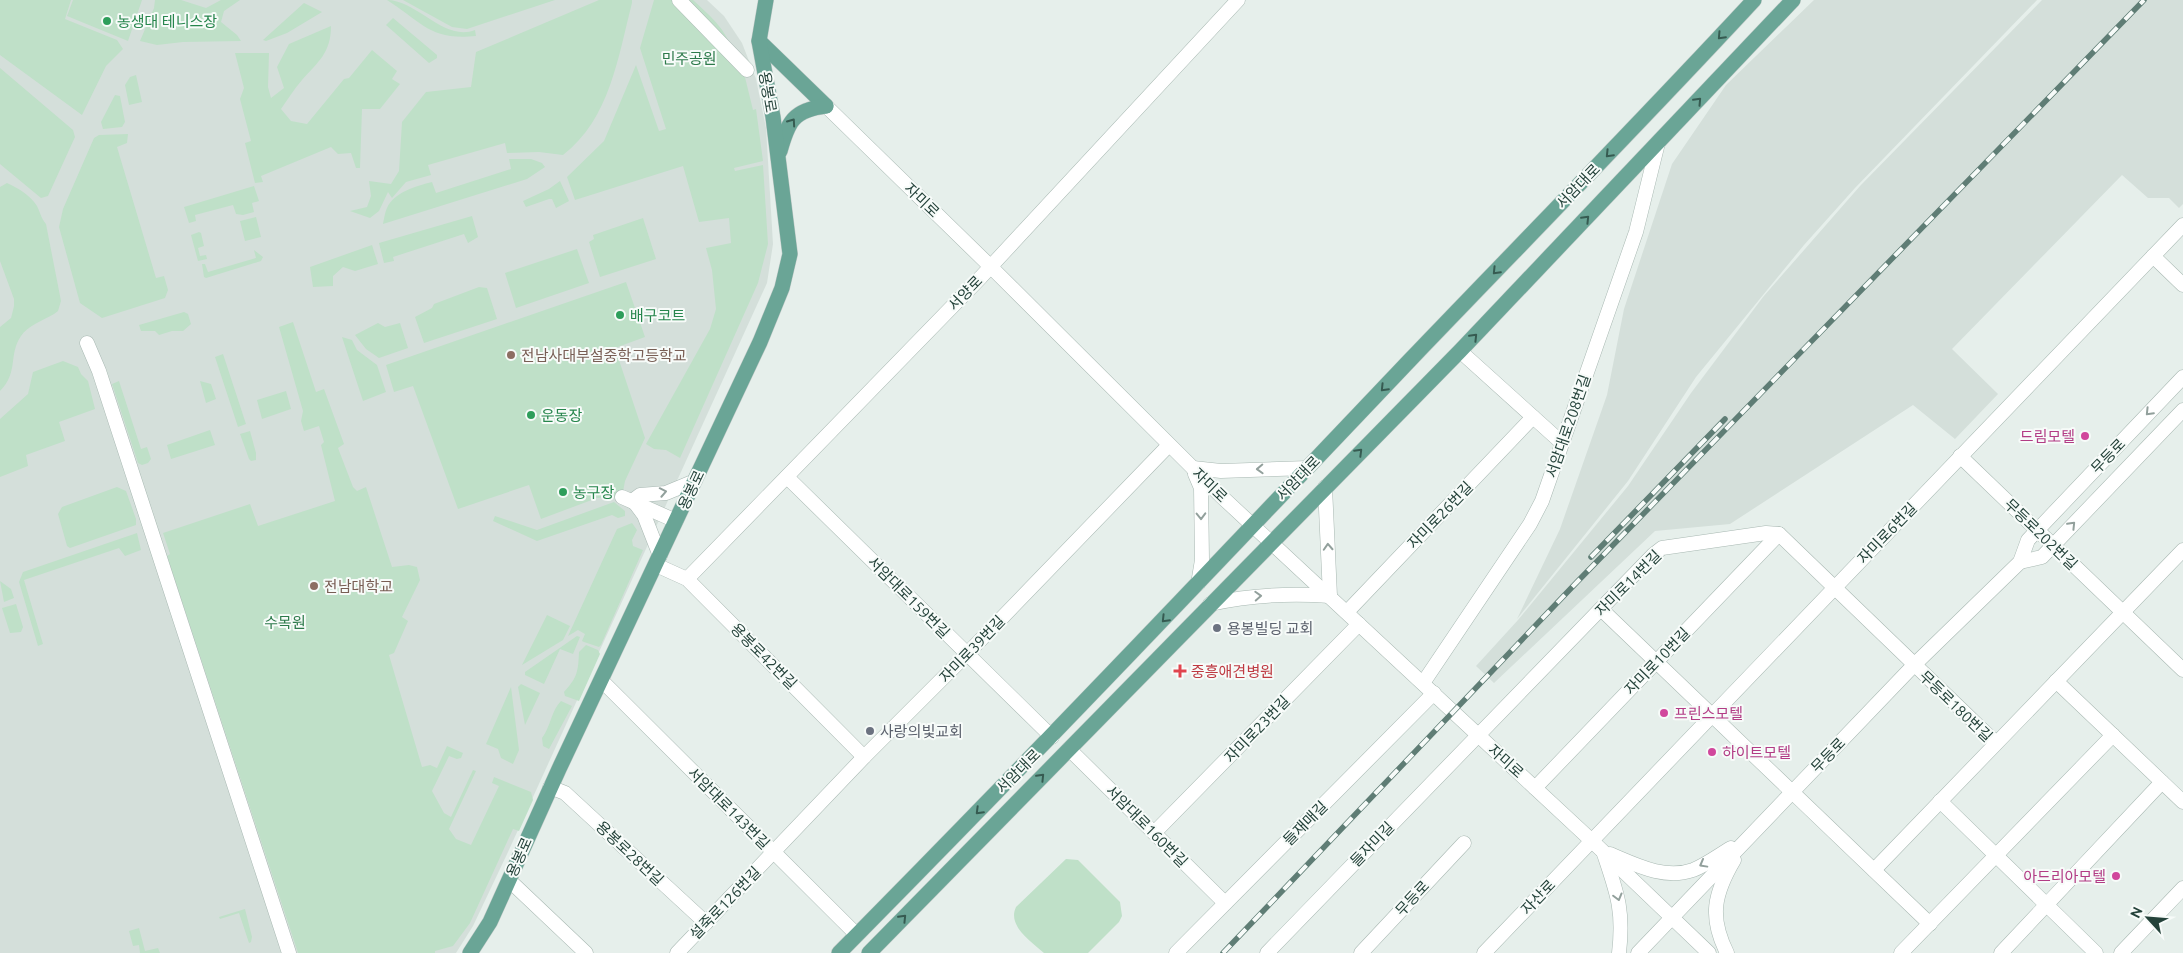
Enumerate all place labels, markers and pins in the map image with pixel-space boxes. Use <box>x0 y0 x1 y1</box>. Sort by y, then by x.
place label: 농생대 테니스장 <box>117 13 217 30</box>
marker: 농생대 테니스장 <box>101 15 113 27</box>
place label: 배구코트 <box>630 307 685 324</box>
marker: 배구코트 <box>614 309 626 321</box>
place label: 전남사대부설중학고등학교 <box>521 347 687 364</box>
marker: 전남사대부설중학고등학교 <box>505 349 517 361</box>
place label: 운동장 <box>541 407 583 424</box>
marker: 운동장 <box>525 409 537 421</box>
place label: 드림모텔 <box>2020 428 2075 445</box>
marker: 드림모텔 <box>2079 430 2091 442</box>
place label: 농구장 <box>573 484 615 501</box>
marker: 농구장 <box>557 486 569 498</box>
place label: 전남대학교 <box>324 578 393 595</box>
marker: 전남대학교 <box>308 580 320 592</box>
place label: 용봉빌딩 교회 <box>1227 620 1313 637</box>
marker: 용봉빌딩 교회 <box>1211 622 1223 634</box>
place label: 중흥애견병원 <box>1191 663 1274 680</box>
marker: 중흥애견병원 <box>1173 664 1187 678</box>
place label: 프린스모텔 <box>1674 705 1743 722</box>
marker: 프린스모텔 <box>1658 707 1670 719</box>
place label: 사랑의빛교회 <box>880 723 963 740</box>
marker: 사랑의빛교회 <box>864 725 876 737</box>
place label: 하이트모텔 <box>1722 744 1791 761</box>
marker: 하이트모텔 <box>1706 746 1718 758</box>
place label: 아드리아모텔 <box>2023 868 2106 885</box>
marker: 아드리아모텔 <box>2110 870 2122 882</box>

